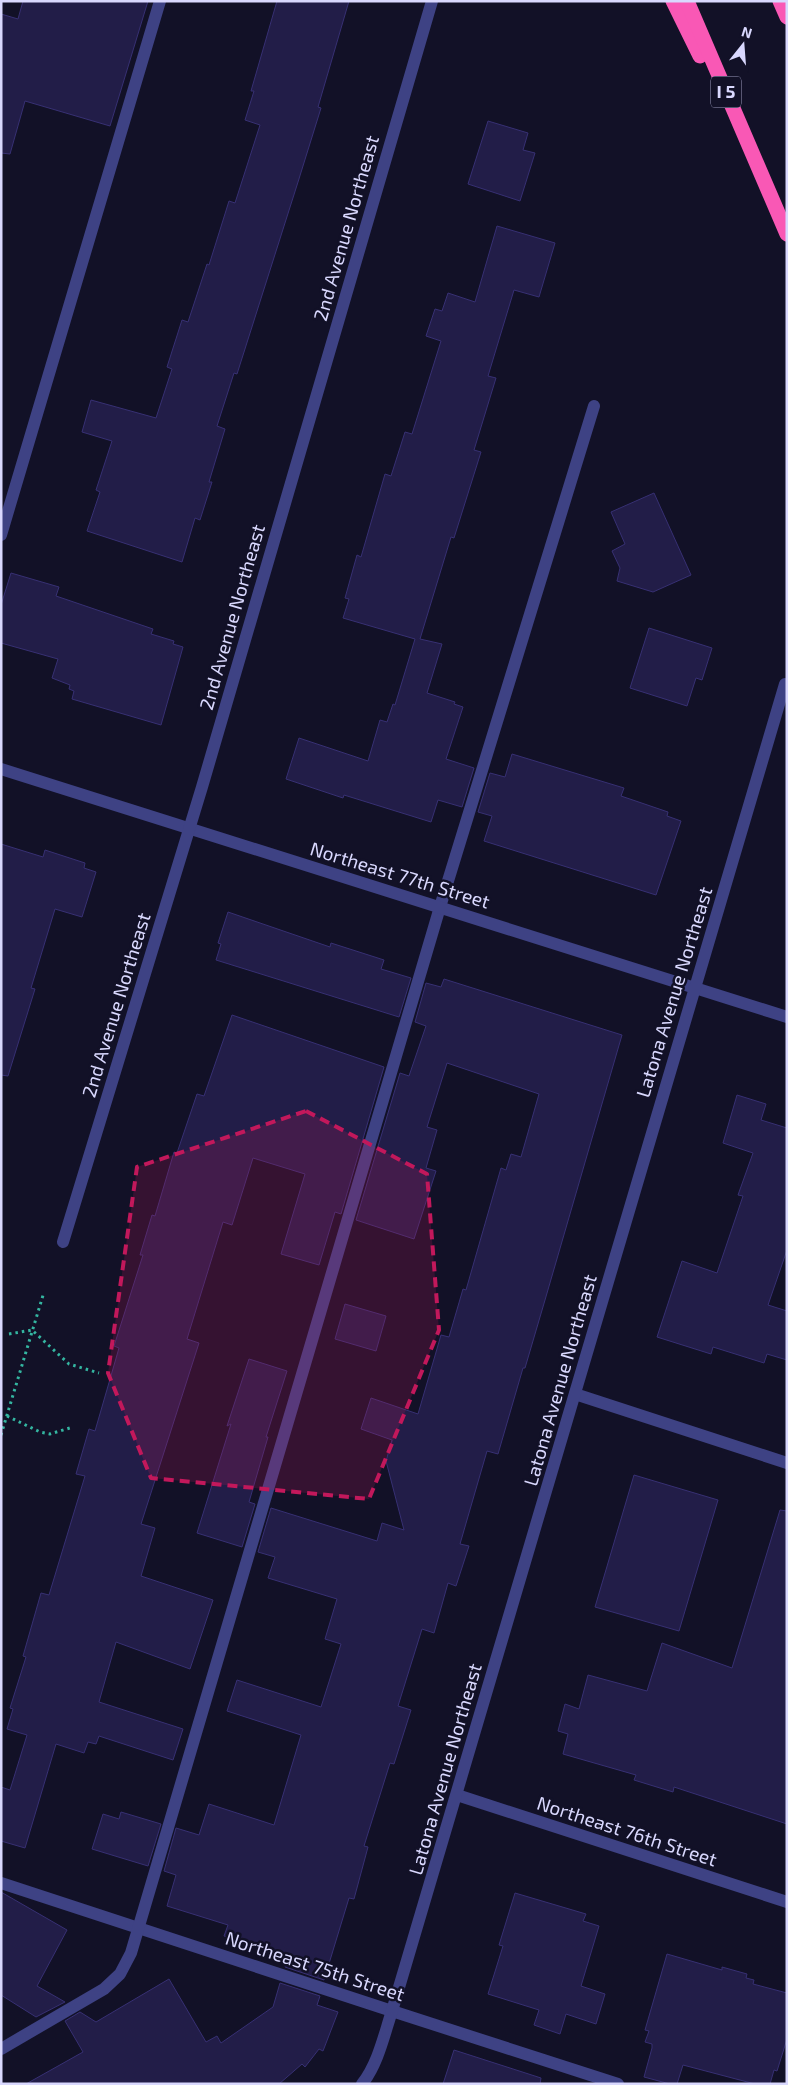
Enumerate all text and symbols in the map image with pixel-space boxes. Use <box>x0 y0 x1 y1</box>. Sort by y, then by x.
north arrow <box>718 20 768 70</box>
text: N <box>740 22 754 42</box>
road number: I 5 <box>711 76 741 108</box>
street label: 2nd Avenue Northeast <box>308 132 383 323</box>
street label: 2nd Avenue Northeast <box>194 521 269 712</box>
street label: Northeast 77th Street <box>308 836 493 913</box>
street label: Latona Avenue Northeast <box>631 884 717 1100</box>
street label: 2nd Avenue Northeast <box>76 910 155 1100</box>
street label: Latona Avenue Northeast <box>518 1271 601 1488</box>
street label: Latona Avenue Northeast <box>403 1660 486 1877</box>
street label: Northeast 76th Street <box>534 1791 720 1870</box>
street label: Northeast 75th Street <box>223 1926 408 2005</box>

